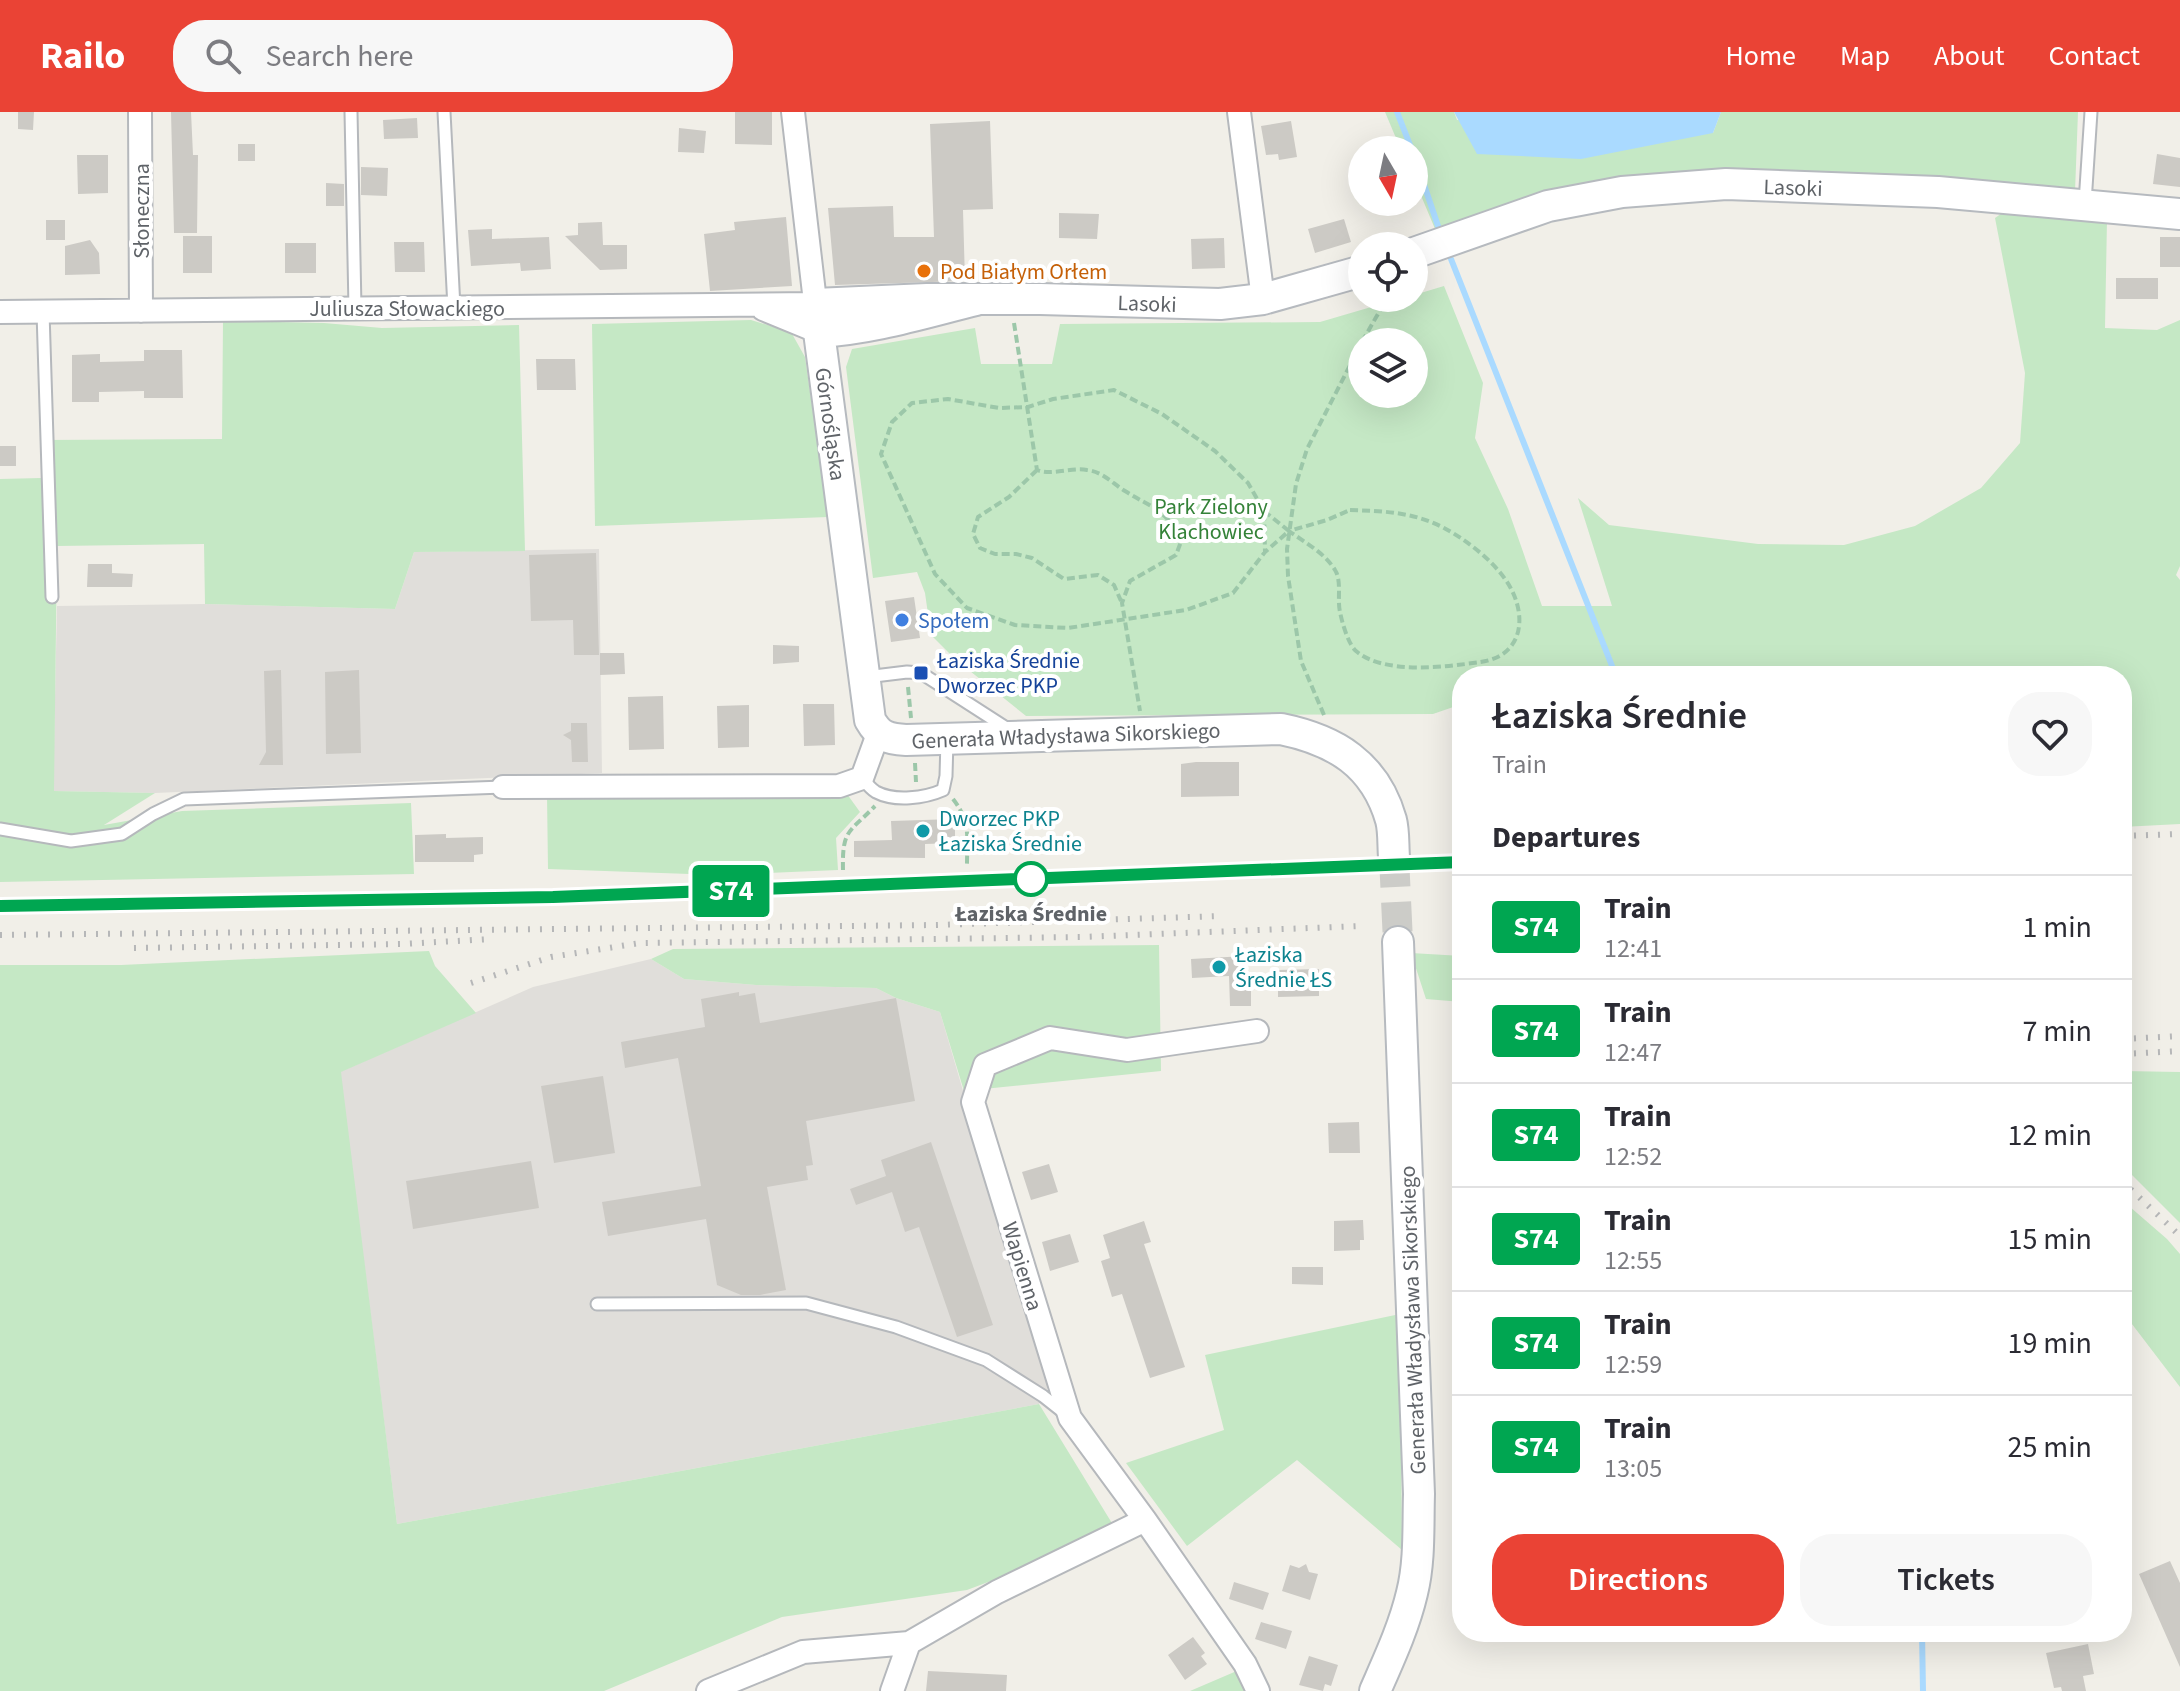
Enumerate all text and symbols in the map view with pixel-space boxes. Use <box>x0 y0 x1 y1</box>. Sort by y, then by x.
search box <box>173 20 733 92</box>
text: Railo <box>40 29 125 83</box>
icon: search <box>201 34 245 78</box>
text: Search here <box>265 35 413 78</box>
text: Home <box>1725 36 1796 76</box>
text: Map <box>1840 36 1890 76</box>
text: About <box>1934 36 2005 76</box>
text: Contact <box>2049 36 2140 76</box>
north arrow <box>1348 136 1428 216</box>
map controls <box>1348 136 1428 408</box>
street label: Słoneczna <box>126 163 158 259</box>
street label: Lasoki <box>1763 171 1823 205</box>
button: locate <box>1348 232 1428 312</box>
place label: Pod Białym Orłem <box>940 256 1107 288</box>
marker: Pod Białym Orłem <box>915 262 933 280</box>
street label: Lasoki <box>1117 287 1177 321</box>
street label: Juliusza Słowackiego <box>309 293 505 325</box>
button: layers <box>1348 328 1428 408</box>
street label: Górnośląska <box>806 365 854 483</box>
park label: Park Zielony Klachowiec <box>1154 491 1268 548</box>
place label: Społem <box>918 605 990 637</box>
marker: Społem <box>893 611 911 629</box>
place label: Łaziska Średnie Dworzec PKP <box>936 645 1080 702</box>
marker: Łaziska Średnie Dworzec PKP <box>912 664 930 682</box>
text: Łaziska Średnie <box>1492 689 1747 743</box>
button: heart <box>2008 692 2092 776</box>
street label: Generała Władysława Sikorskiego <box>911 715 1221 757</box>
text: Train <box>1492 746 1547 783</box>
place label: Dworzec PKP Łaziska Średnie <box>938 803 1082 860</box>
text: Departures <box>1492 816 1640 859</box>
marker: Dworzec PKP Łaziska Średnie <box>914 822 932 840</box>
marker: Łaziska Średnie <box>1014 862 1048 896</box>
line badge: S74 <box>685 865 777 917</box>
text: S74 <box>708 871 754 911</box>
text: Train <box>1604 887 1672 930</box>
place label: Łaziska Średnie <box>954 898 1107 930</box>
text: 1 min <box>2022 906 2092 949</box>
text: S74 <box>1513 907 1559 947</box>
text: 12:41 <box>1604 930 1662 967</box>
place label: Łaziska Średnie ŁS <box>1234 939 1332 996</box>
marker: Łaziska Średnie ŁS <box>1210 958 1228 976</box>
text: Train <box>1604 991 1672 1034</box>
text: 7 min <box>2022 1010 2092 1053</box>
text: S74 <box>1513 1011 1559 1051</box>
text: 12:47 <box>1604 1034 1662 1071</box>
text: Train <box>1604 1095 1672 1138</box>
text: 12 min <box>2008 1114 2092 1157</box>
text: S74 <box>1513 1115 1559 1155</box>
text: 12:52 <box>1604 1138 1662 1175</box>
street label: Generała Władysława Sikorskiego <box>1392 1165 1434 1475</box>
text: Train <box>1604 1199 1672 1242</box>
street label: Wapienna <box>993 1218 1051 1315</box>
text: 15 min <box>2008 1218 2092 1261</box>
text: S74 <box>1513 1219 1559 1259</box>
text: 12:55 <box>1604 1242 1662 1279</box>
text: Train <box>1604 1303 1672 1346</box>
text: 19 min <box>2008 1322 2092 1365</box>
text: S74 <box>1513 1323 1559 1363</box>
text: 12:59 <box>1604 1346 1662 1383</box>
text: Train <box>1604 1407 1672 1450</box>
text: 25 min <box>2008 1426 2092 1469</box>
text: S74 <box>1513 1427 1559 1467</box>
text: 13:05 <box>1604 1450 1662 1487</box>
button: Directions <box>1492 1534 1784 1626</box>
button: Tickets <box>1800 1534 2092 1626</box>

